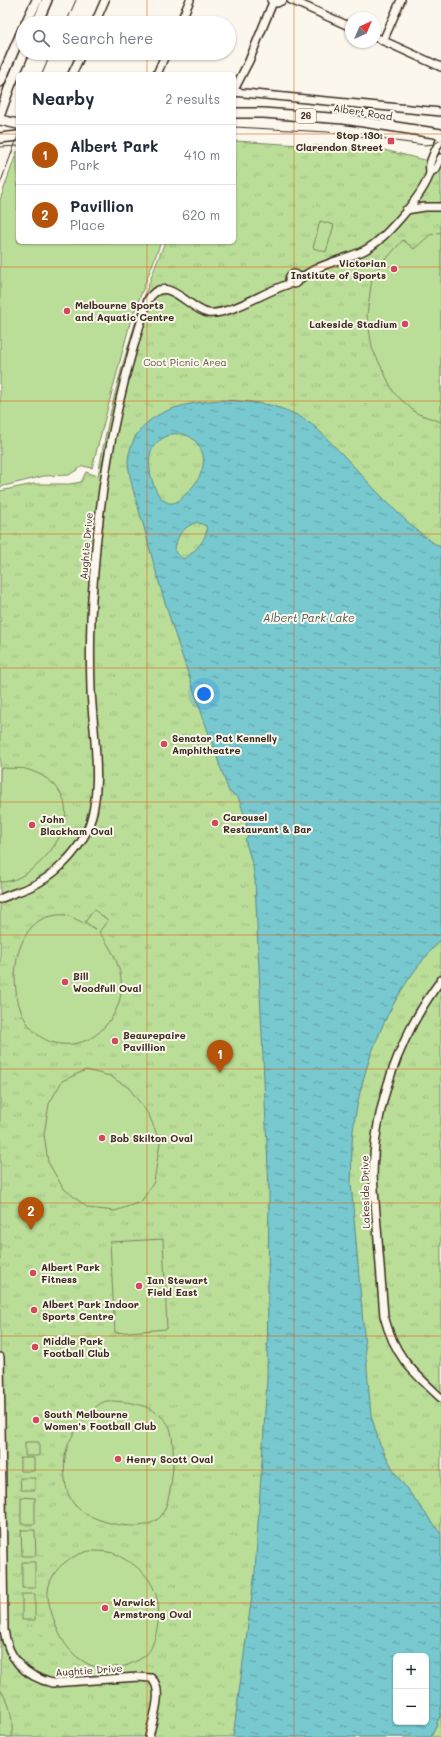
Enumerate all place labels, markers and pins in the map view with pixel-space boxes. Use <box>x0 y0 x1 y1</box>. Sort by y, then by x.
place label: Stop 130: Clarendon Street <box>296 128 384 154</box>
marker: Stop 130: Clarendon Street <box>386 136 396 146</box>
place label: Victorian Institute of Sports <box>291 256 386 282</box>
marker: Victorian Institute of Sports <box>389 264 399 274</box>
place label: Melbourne Sports and Aquatic Centre <box>75 298 174 324</box>
marker: Melbourne Sports and Aquatic Centre <box>62 306 72 316</box>
place label: Lakeside Stadium <box>309 317 397 331</box>
marker: Lakeside Stadium <box>400 319 410 329</box>
place label: Senator Pat Kennelly Amphitheatre <box>172 731 278 757</box>
marker: Senator Pat Kennelly Amphitheatre <box>159 739 169 749</box>
place label: Carousel Restaurant & Bar <box>223 810 312 836</box>
place label: John Blackham Oval <box>40 812 113 838</box>
marker: Carousel Restaurant & Bar <box>210 818 220 828</box>
marker: John Blackham Oval <box>27 820 37 830</box>
place label: Bill Woodfull Oval <box>73 969 142 995</box>
marker: Bill Woodfull Oval <box>60 977 70 987</box>
place label: Beaurepaire Pavillion <box>123 1028 186 1054</box>
marker: Beaurepaire Pavillion <box>110 1036 120 1046</box>
pin: 1 <box>207 1040 233 1073</box>
place label: Bob Skilton Oval <box>110 1131 193 1145</box>
marker: Bob Skilton Oval <box>97 1133 107 1143</box>
pin: 2 <box>18 1197 44 1230</box>
place label: Albert Park Fitness <box>41 1260 100 1286</box>
marker: Albert Park Fitness <box>28 1268 38 1278</box>
place label: Ian Stewart Field East <box>147 1273 208 1299</box>
marker: Ian Stewart Field East <box>134 1281 144 1291</box>
place label: Albert Park Indoor Sports Centre <box>42 1297 139 1323</box>
marker: Albert Park Indoor Sports Centre <box>29 1305 39 1315</box>
place label: Middle Park Football Club <box>43 1334 110 1360</box>
marker: Middle Park Football Club <box>30 1342 40 1352</box>
place label: South Melbourne Women's Football Club <box>44 1407 156 1433</box>
marker: South Melbourne Women's Football Club <box>31 1415 41 1425</box>
place label: Henry Scott Oval <box>126 1452 213 1466</box>
marker: Henry Scott Oval <box>113 1454 123 1464</box>
place label: Warwick Armstrong Oval <box>113 1595 192 1621</box>
marker: Warwick Armstrong Oval <box>100 1603 110 1613</box>

